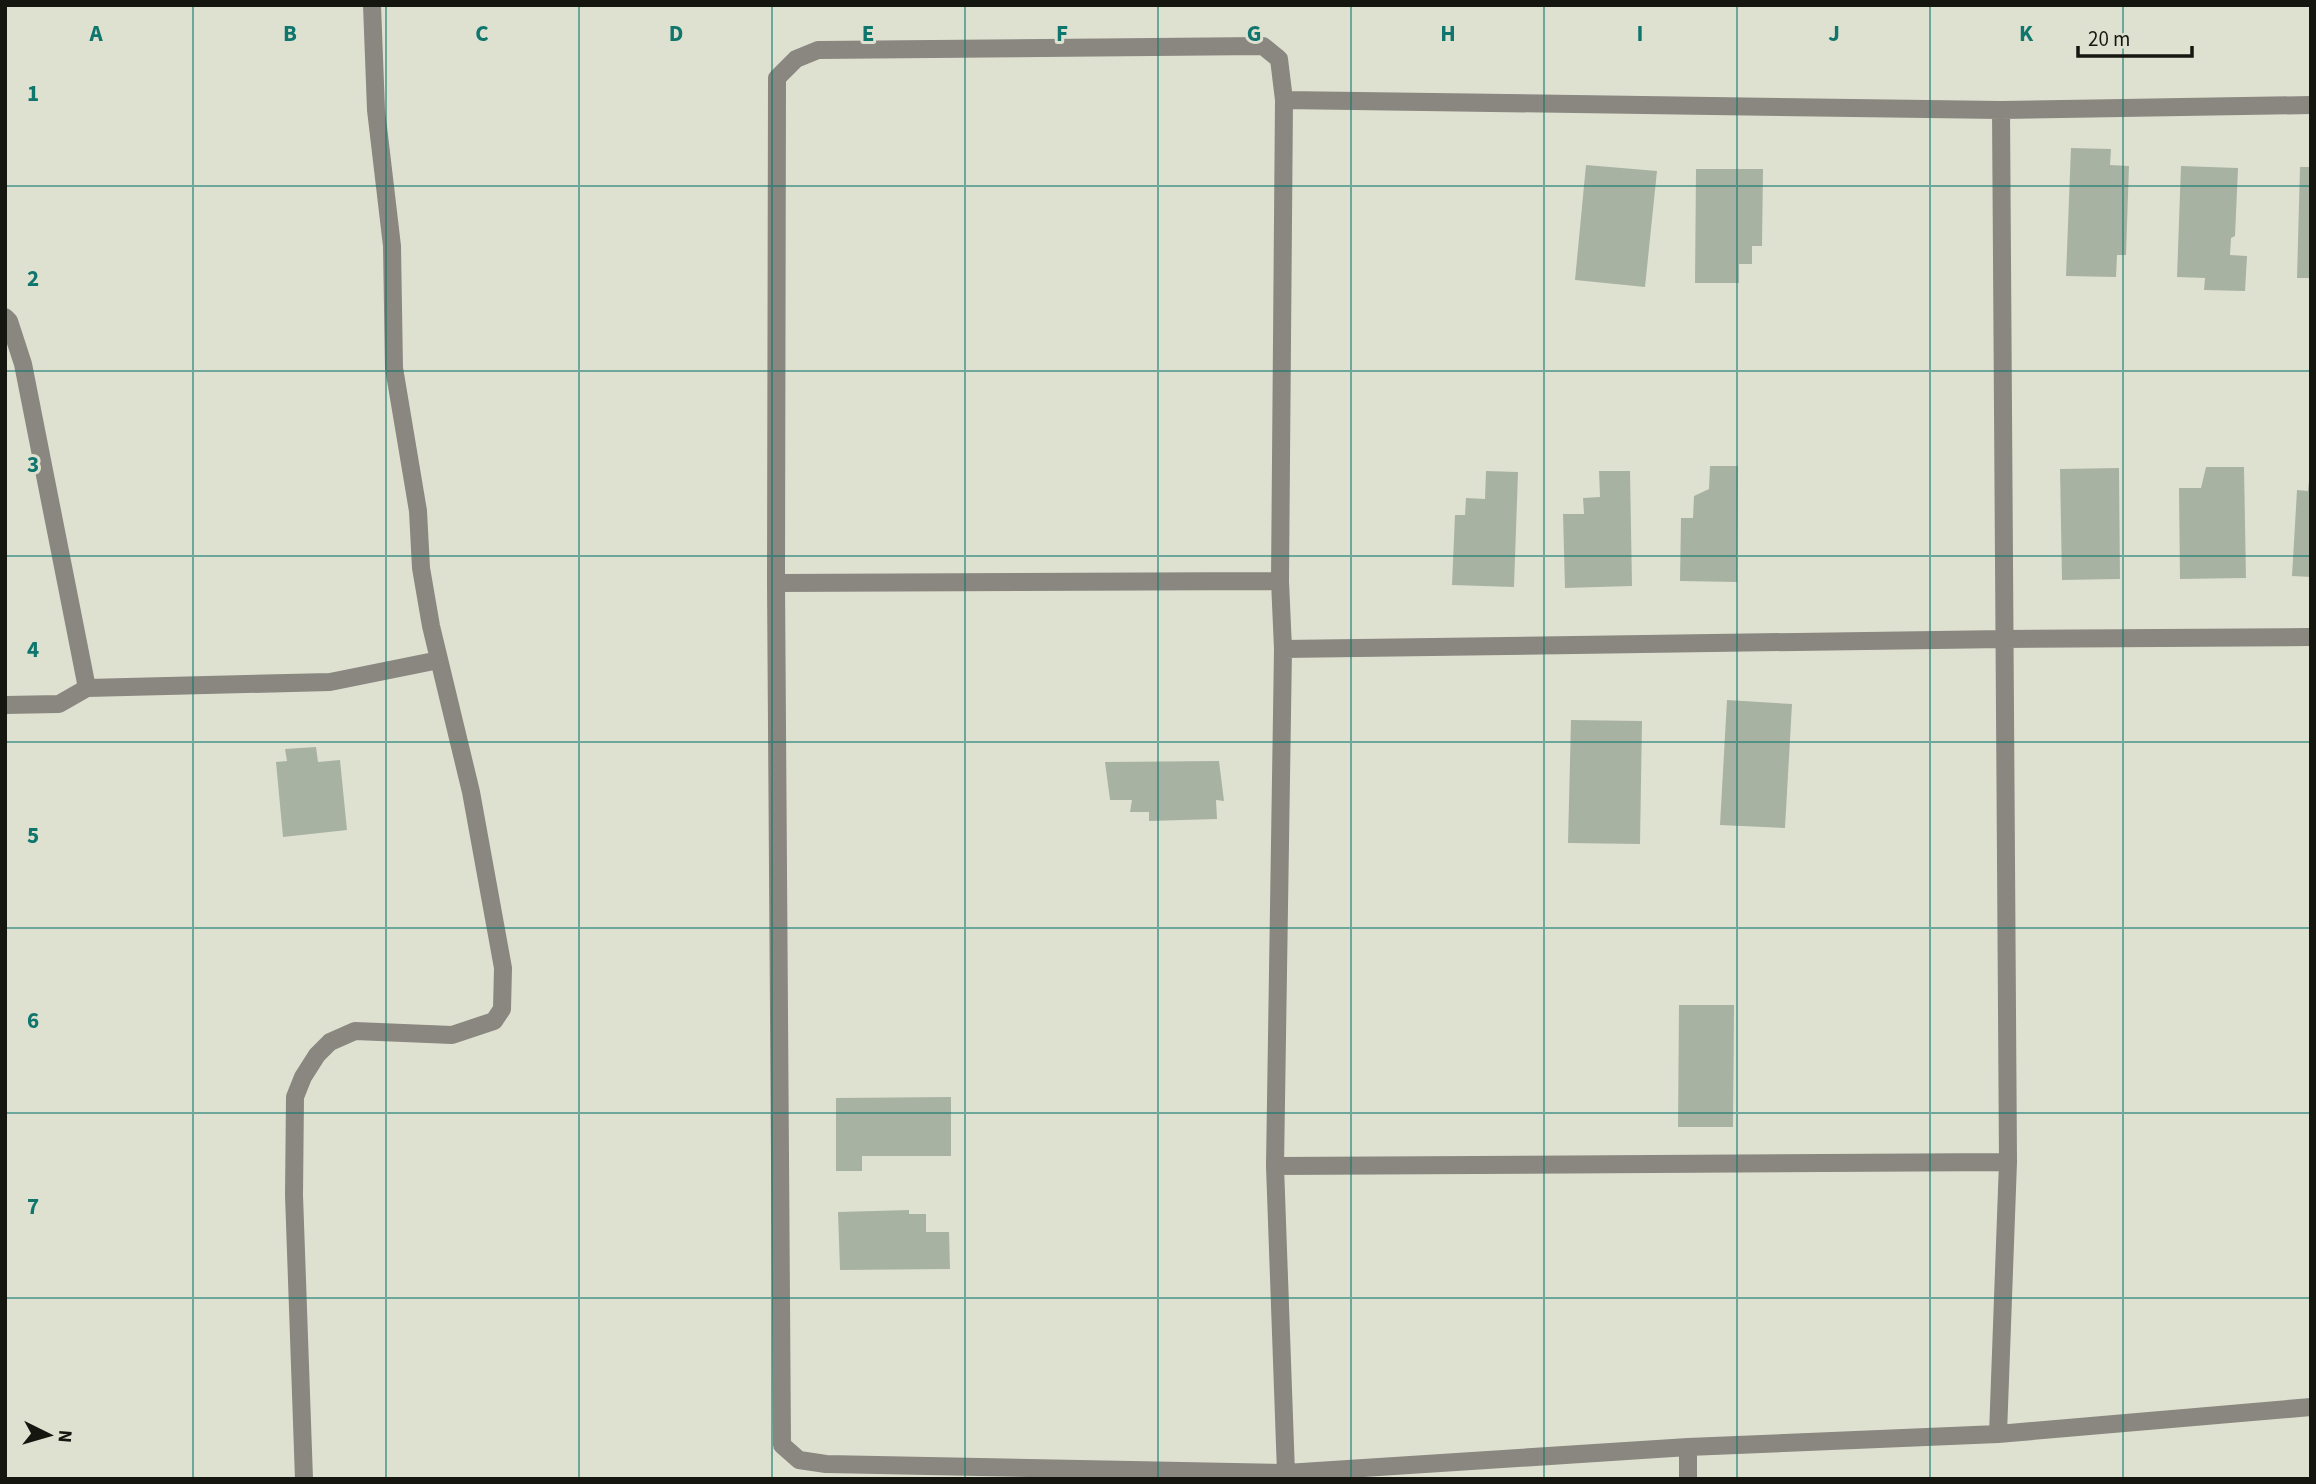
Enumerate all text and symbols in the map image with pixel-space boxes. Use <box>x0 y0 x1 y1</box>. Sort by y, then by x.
scale bar <box>2078 14 2192 58</box>
text: A <box>88 17 103 50</box>
text: B <box>283 17 297 50</box>
text: C <box>475 17 489 50</box>
text: D <box>669 17 683 50</box>
text: E <box>862 17 874 50</box>
text: F <box>1056 17 1068 50</box>
text: G <box>1247 17 1261 50</box>
text: H <box>1440 17 1456 50</box>
text: I <box>1637 17 1643 50</box>
text: J <box>1828 17 1840 50</box>
text: K <box>2019 17 2034 50</box>
text: 20 m <box>2088 24 2130 54</box>
text: 1 <box>27 77 39 110</box>
text: 2 <box>27 262 39 295</box>
text: 3 <box>27 448 39 481</box>
text: 4 <box>27 633 39 666</box>
text: 5 <box>27 819 39 852</box>
text: 6 <box>27 1004 39 1037</box>
text: 7 <box>27 1190 39 1223</box>
north arrow <box>14 1400 84 1470</box>
text: N <box>50 1429 78 1444</box>

